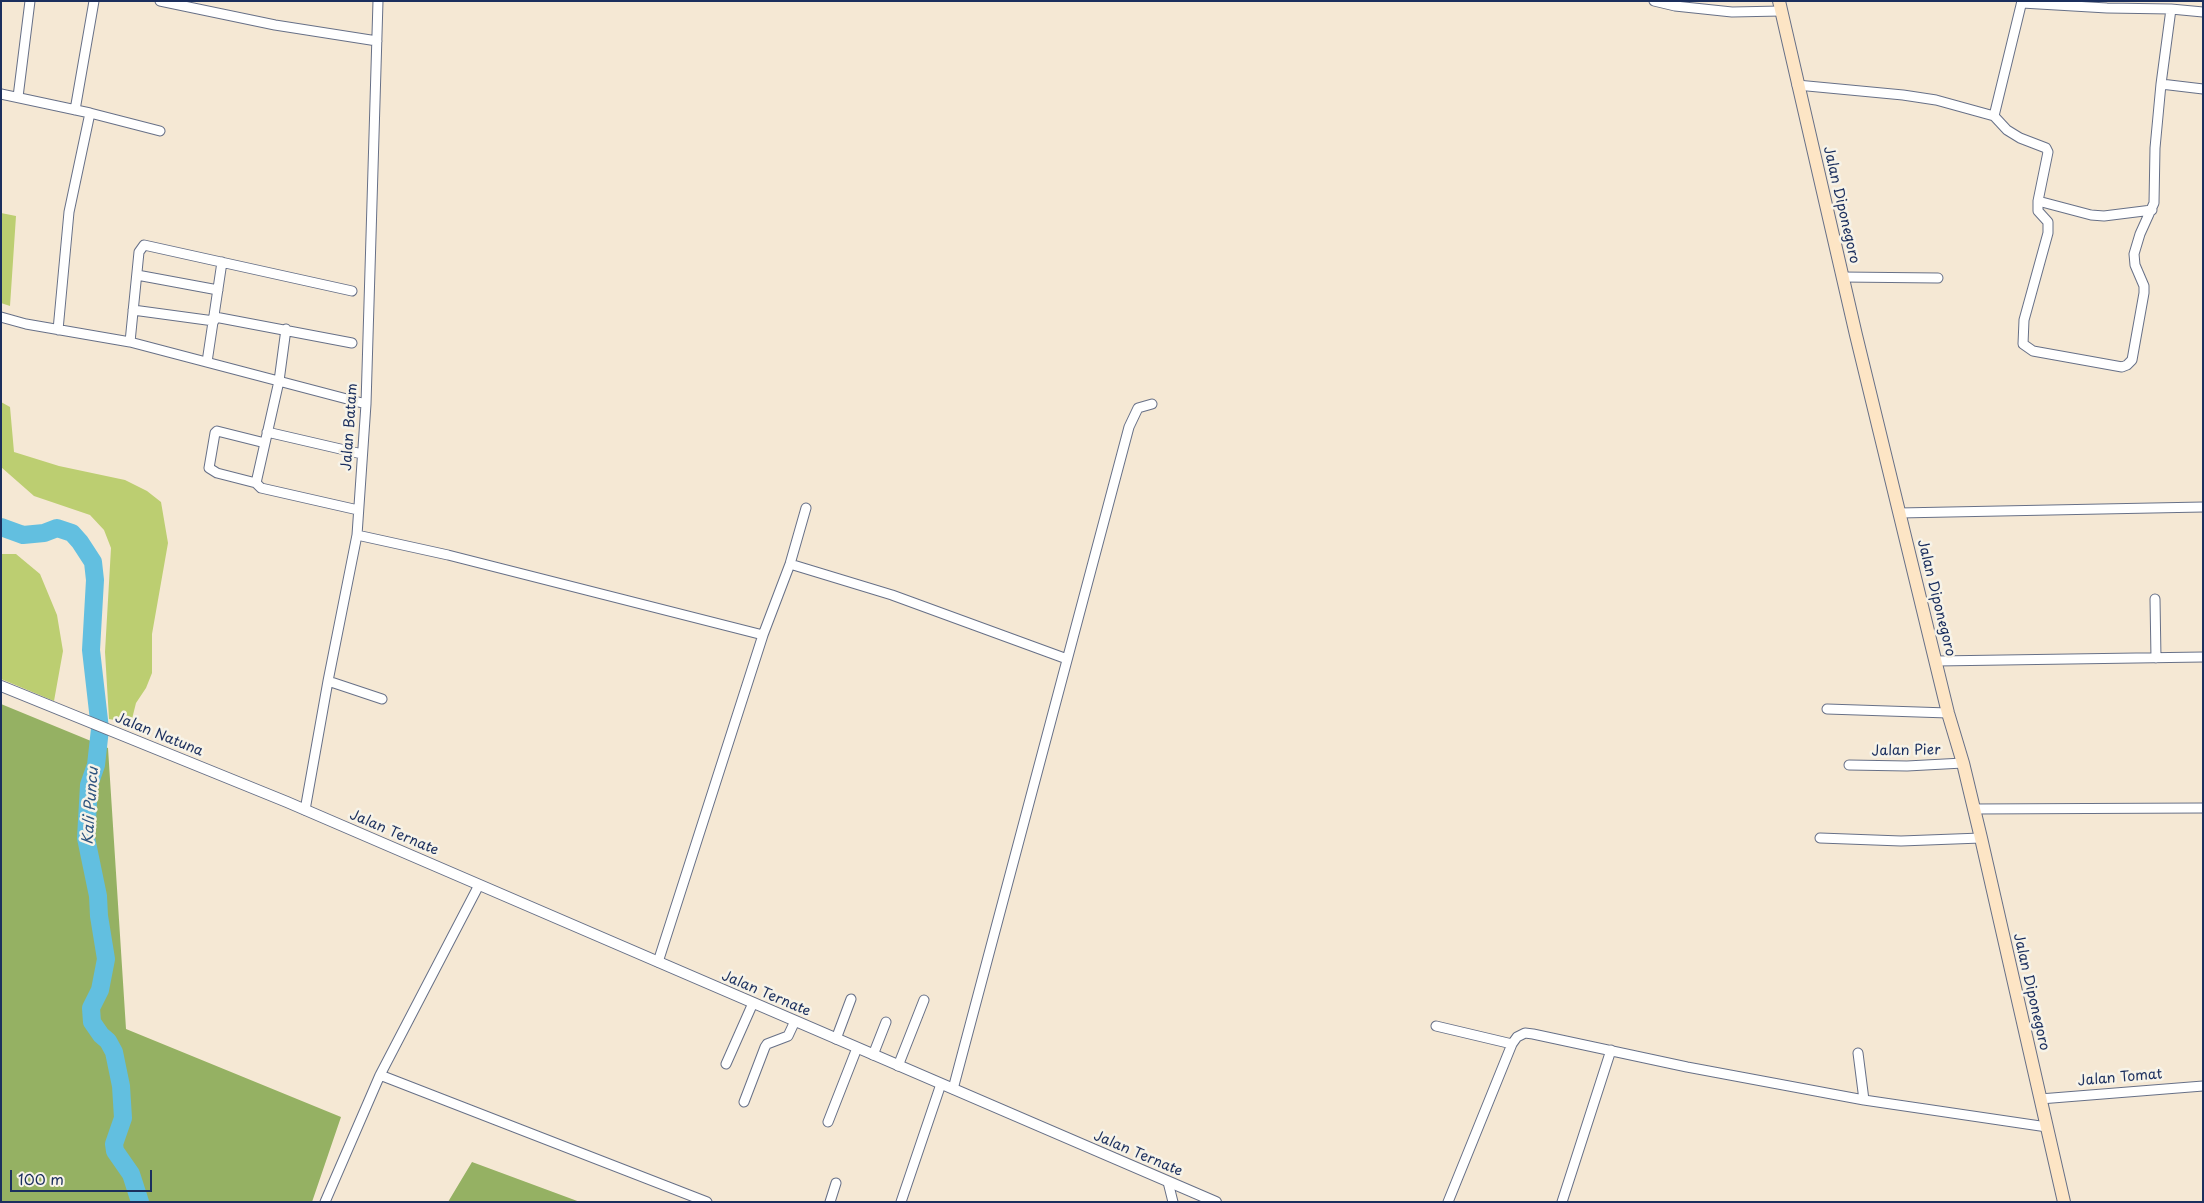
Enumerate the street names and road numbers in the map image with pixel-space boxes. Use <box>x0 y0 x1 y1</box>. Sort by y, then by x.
street label: Jalan Diponegoro <box>1819 145 1863 265</box>
street label: Jalan Batam <box>339 383 361 471</box>
street label: Jalan Diponegoro <box>1913 538 1959 658</box>
street label: Jalan Natuna <box>113 710 205 760</box>
street label: Jalan Pier <box>1871 742 1941 760</box>
street label: Jalan Ternate <box>347 807 441 859</box>
street label: Jalan Diponegoro <box>2009 932 2053 1052</box>
street label: Jalan Ternate <box>719 968 813 1020</box>
street label: Jalan Tomat <box>2077 1066 2163 1090</box>
street label: Jalan Ternate <box>1091 1128 1185 1180</box>

